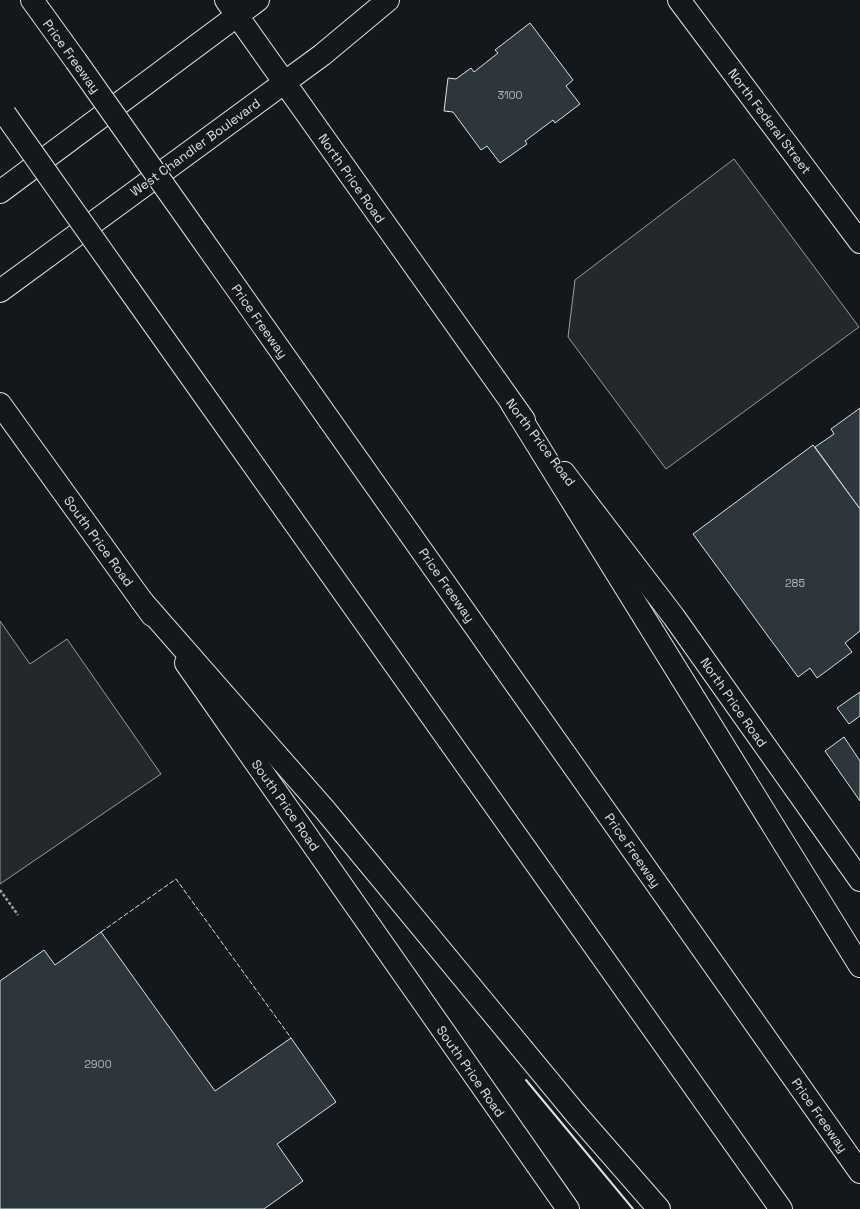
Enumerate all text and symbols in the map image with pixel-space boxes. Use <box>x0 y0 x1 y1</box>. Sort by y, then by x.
street label: Price Freeway <box>39 16 104 97</box>
street label: North Federal Street <box>724 65 815 178</box>
house number: 3100 <box>497 88 523 102</box>
street label: West Chandler Boulevard <box>127 94 264 200</box>
street label: North Price Road <box>314 130 389 226</box>
street label: Price Freeway <box>228 281 292 362</box>
street label: North Price Road <box>502 395 579 490</box>
street label: South Price Road <box>60 493 137 590</box>
street label: Price Freeway <box>415 545 479 626</box>
house number: 285 <box>785 576 805 590</box>
street label: North Price Road <box>696 654 771 750</box>
street label: South Price Road <box>248 756 323 854</box>
street label: Price Freeway <box>601 810 665 891</box>
street label: South Price Road <box>433 1022 508 1120</box>
house number: 2900 <box>84 1057 112 1071</box>
street label: Price Freeway <box>788 1075 852 1156</box>

